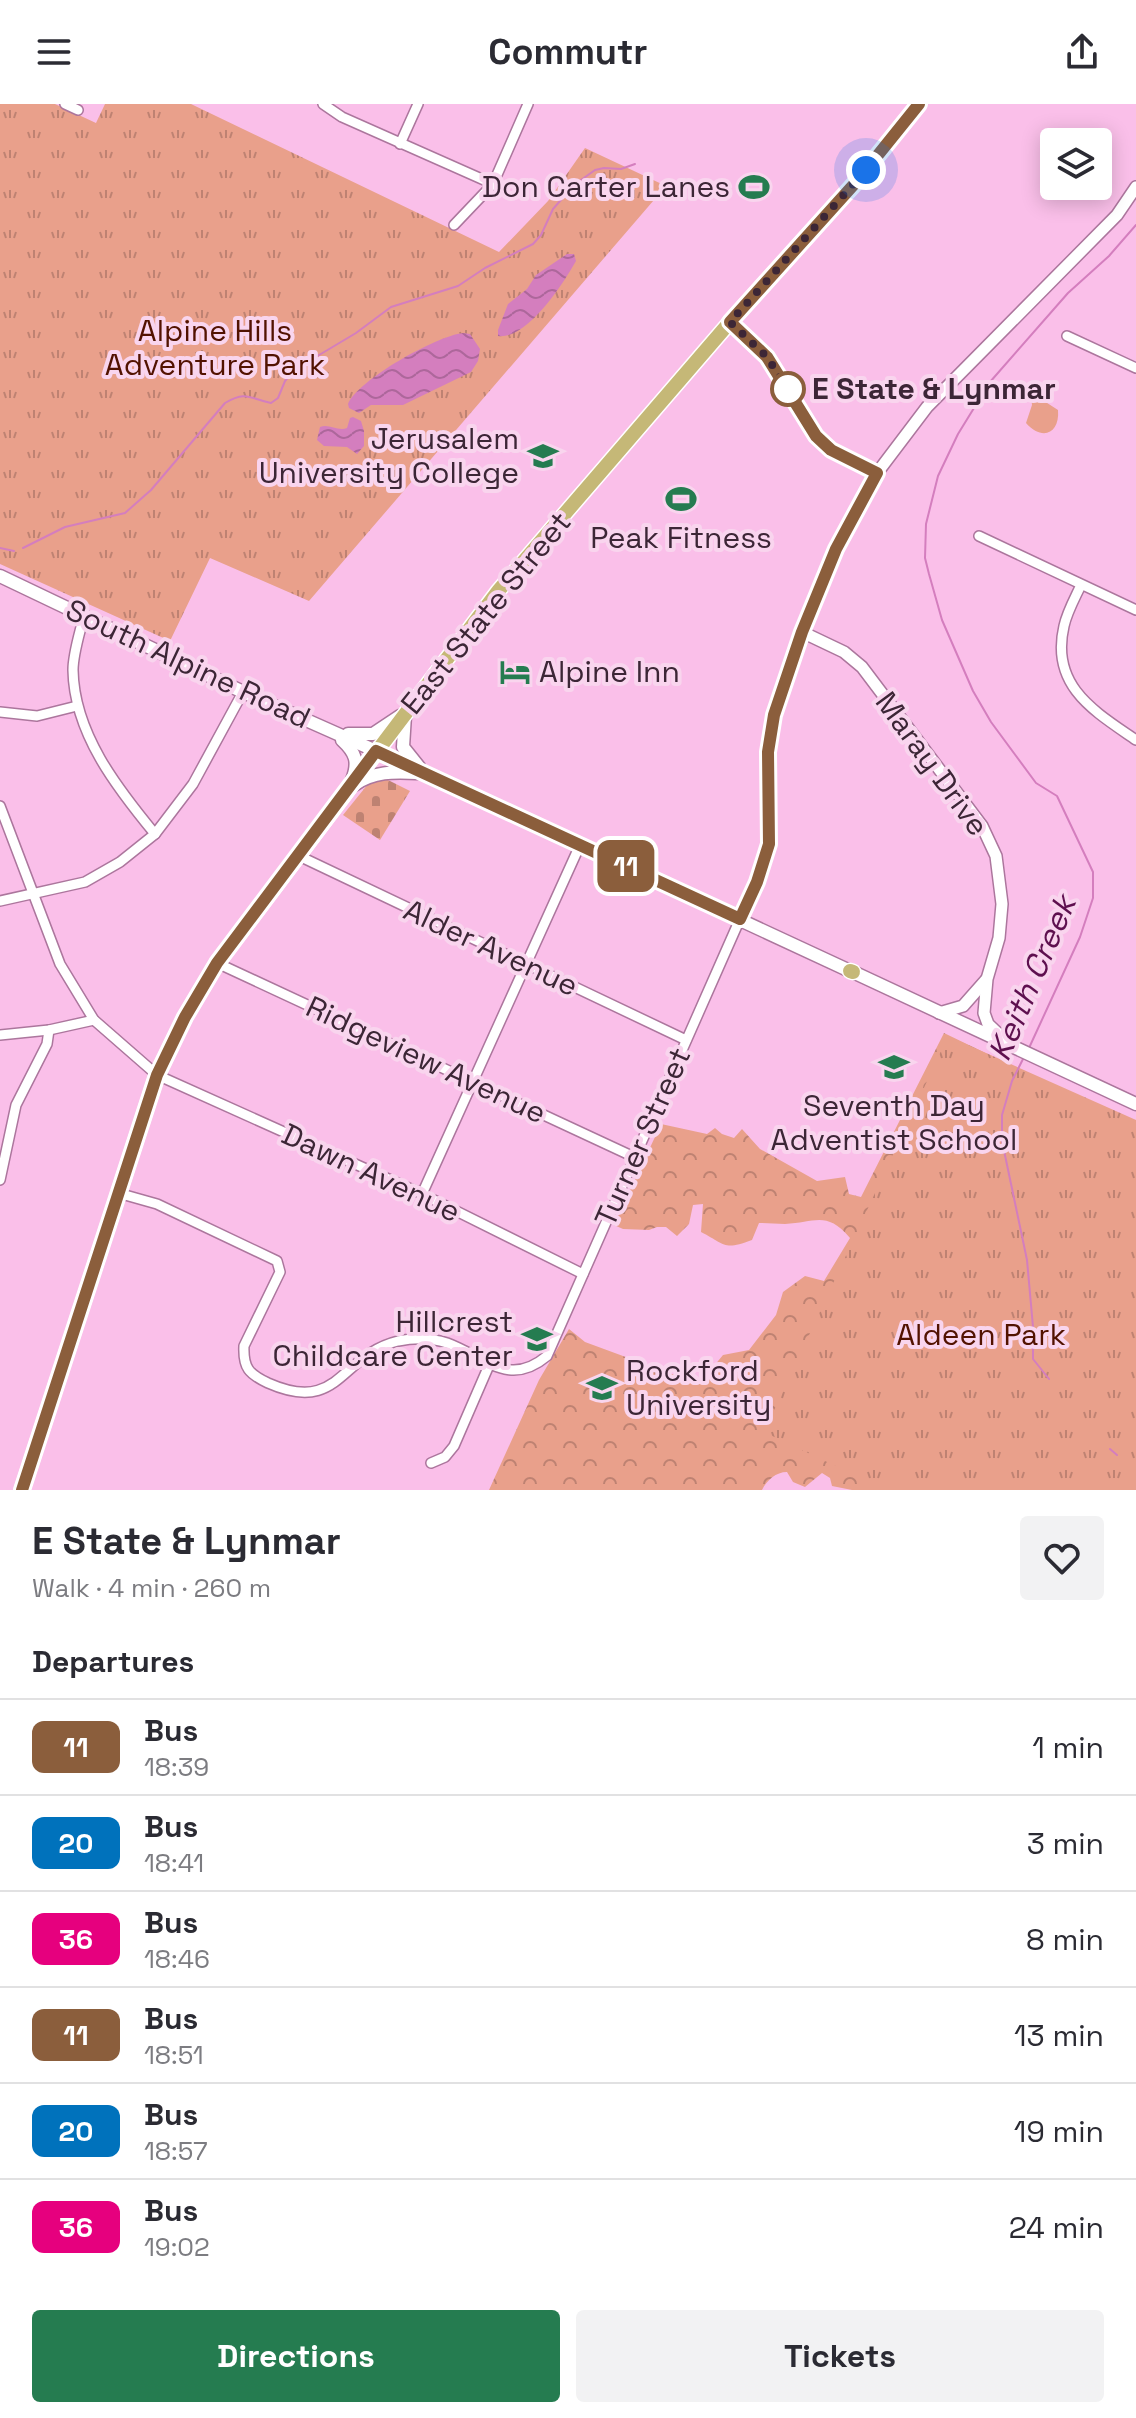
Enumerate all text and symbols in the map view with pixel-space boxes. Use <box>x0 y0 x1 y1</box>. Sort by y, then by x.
text: Commutr <box>488 29 648 75</box>
icon: menu <box>32 30 76 74</box>
icon: share <box>1060 30 1104 74</box>
map controls <box>1040 128 1112 200</box>
button: layers <box>1040 128 1112 200</box>
your location <box>846 150 886 190</box>
place label: Don Carter Lanes <box>482 167 730 206</box>
sports icon: Don Carter Lanes <box>737 170 771 204</box>
park label: Alpine Hills Adventure Park <box>105 311 325 384</box>
place label: E State & Lynmar <box>812 369 1056 408</box>
marker: E State & Lynmar <box>771 372 805 406</box>
place label: Jerusalem University College <box>259 419 519 492</box>
school or university icon: Jerusalem University College <box>526 439 560 473</box>
sports icon: Peak Fitness <box>664 482 698 516</box>
street label: East State Street <box>392 503 579 722</box>
place label: Peak Fitness <box>590 518 772 557</box>
street label: South Alpine Road <box>60 590 317 737</box>
place label: Alpine Inn <box>539 652 680 691</box>
hotel icon: Alpine Inn <box>498 655 532 689</box>
street label: Maray Drive <box>867 684 998 843</box>
line badge: 11 <box>590 840 662 892</box>
text: 11 <box>613 848 639 884</box>
water label: Keith Creek <box>979 886 1086 1067</box>
street label: Alder Avenue <box>398 890 585 1005</box>
street label: Ridgeview Avenue <box>300 987 552 1132</box>
street label: Turner Street <box>586 1041 699 1232</box>
school or university icon: Seventh Day Adventist School <box>877 1050 911 1084</box>
place label: Seventh Day Adventist School <box>771 1086 1017 1159</box>
street label: Dawn Avenue <box>276 1114 467 1231</box>
place label: Hillcrest Childcare Center <box>273 1302 513 1375</box>
park label: Aldeen Park <box>896 1315 1066 1354</box>
school or university icon: Hillcrest Childcare Center <box>520 1322 554 1356</box>
place label: Rockford University <box>626 1351 771 1424</box>
school or university icon: Rockford University <box>585 1371 619 1405</box>
button: heart <box>1020 1516 1104 1600</box>
text: E State & Lynmar <box>32 1517 341 1565</box>
text: Walk · 4 min · 260 m <box>32 1571 271 1605</box>
text: Departures <box>32 1642 194 1681</box>
text: Bus <box>144 1711 198 1750</box>
text: 1 min <box>1032 1728 1104 1767</box>
text: 11 <box>63 1729 89 1765</box>
text: 18:39 <box>144 1750 209 1784</box>
text: Bus <box>144 1807 198 1846</box>
text: 3 min <box>1027 1824 1104 1863</box>
text: 20 <box>59 1825 93 1861</box>
text: 18:41 <box>144 1846 204 1880</box>
text: Bus <box>144 1903 198 1942</box>
text: 8 min <box>1026 1920 1104 1959</box>
text: 36 <box>59 1921 93 1957</box>
text: 18:46 <box>144 1942 210 1976</box>
text: Bus <box>144 1999 198 2038</box>
text: 13 min <box>1014 2016 1104 2055</box>
text: 11 <box>63 2017 89 2053</box>
text: 18:51 <box>144 2038 204 2072</box>
text: Bus <box>144 2095 198 2134</box>
text: 19 min <box>1014 2112 1104 2151</box>
text: 20 <box>59 2113 93 2149</box>
text: 18:57 <box>144 2134 208 2168</box>
text: Bus <box>144 2191 198 2230</box>
text: 24 min <box>1009 2208 1104 2247</box>
text: 36 <box>59 2209 93 2245</box>
text: 19:02 <box>144 2230 210 2264</box>
button: Directions <box>32 2310 560 2402</box>
button: Tickets <box>576 2310 1104 2402</box>

